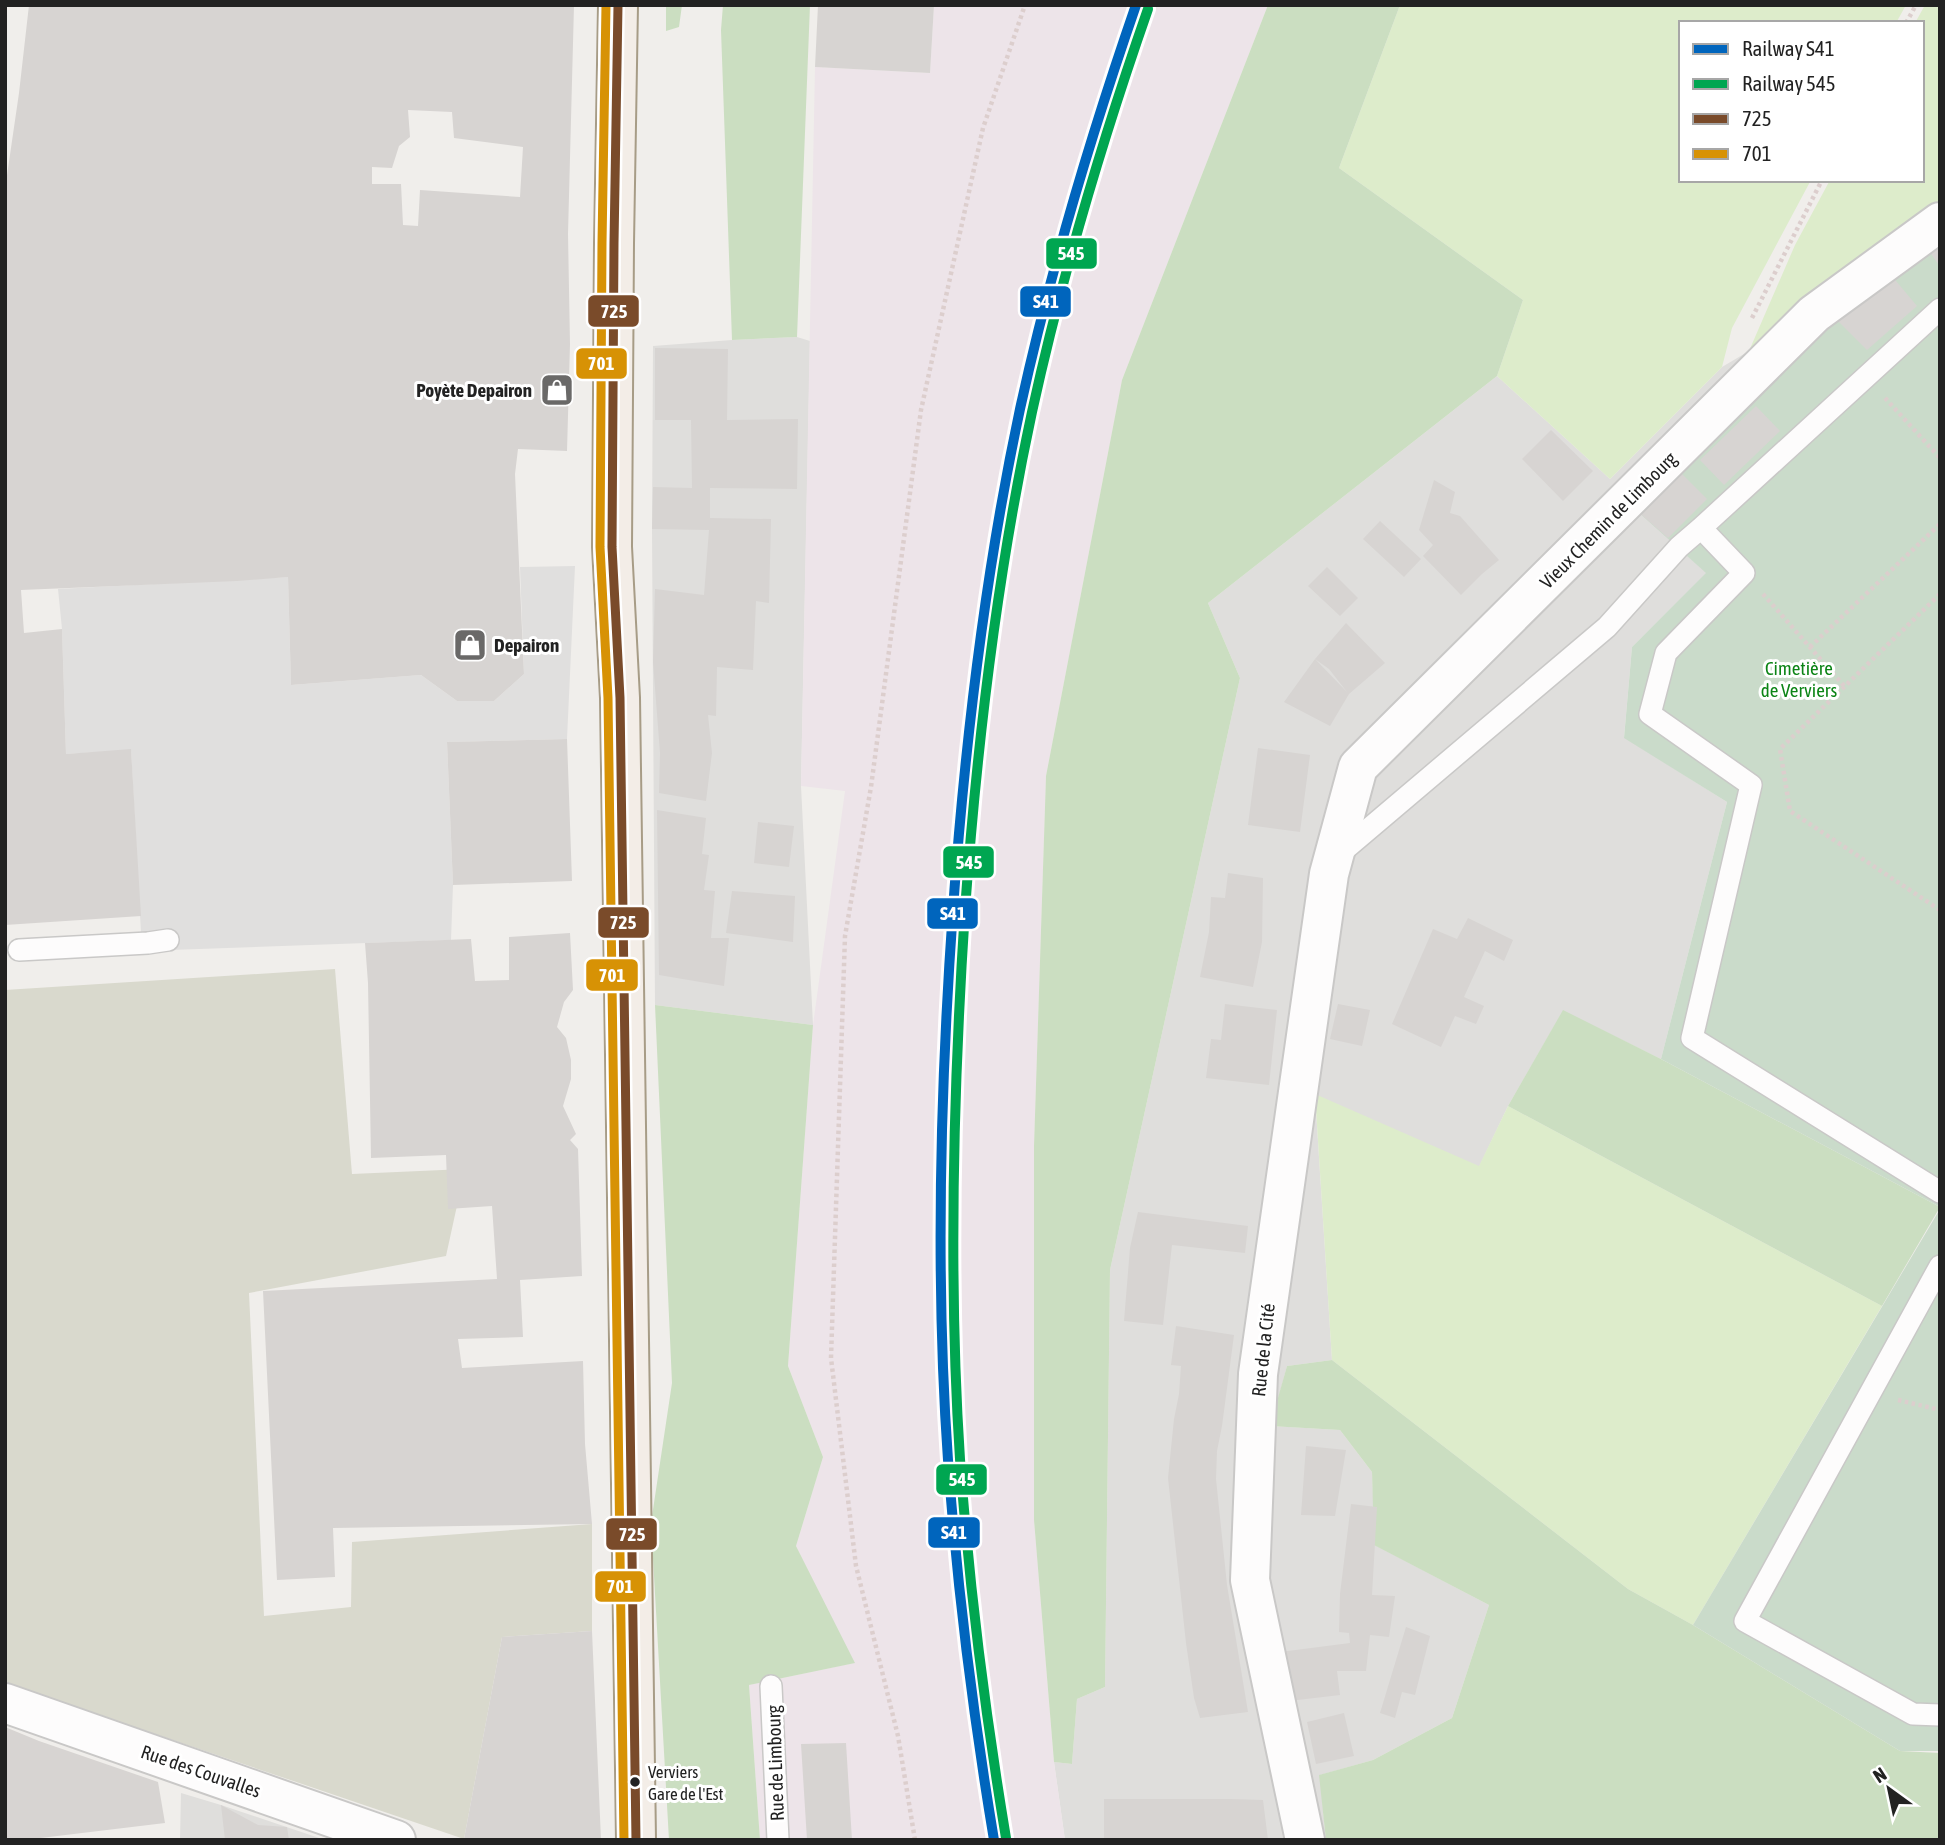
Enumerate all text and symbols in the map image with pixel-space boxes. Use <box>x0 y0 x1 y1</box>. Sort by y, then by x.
legend <box>1679 21 1924 182</box>
text: Railway S41 <box>1742 36 1835 60</box>
text: Railway 545 <box>1742 71 1836 95</box>
text: 725 <box>1742 106 1772 130</box>
text: 701 <box>1742 141 1772 165</box>
line badge: 545 <box>1045 237 1098 270</box>
text: 545 <box>1058 242 1084 264</box>
line badge: S41 <box>1019 285 1072 318</box>
text: S41 <box>1033 290 1059 312</box>
line badge: 725 <box>587 294 640 328</box>
text: 725 <box>601 300 627 322</box>
line badge: 701 <box>575 347 628 380</box>
text: 701 <box>588 352 614 374</box>
shop icon: Poyète Depairon <box>538 371 576 409</box>
place label: Poyète Depairon <box>416 379 532 401</box>
street label: Vieux Chemin de Limbourg <box>1535 447 1681 593</box>
shop icon: Depairon <box>451 626 489 664</box>
place label: Depairon <box>494 634 559 656</box>
park label: Cimetière de Verviers <box>1761 657 1837 701</box>
line badge: 545 <box>942 845 995 879</box>
text: 545 <box>956 851 982 873</box>
line badge: S41 <box>926 897 979 930</box>
text: S41 <box>940 902 966 924</box>
line badge: 725 <box>597 906 650 939</box>
text: 725 <box>610 911 636 933</box>
line badge: 701 <box>585 958 639 992</box>
text: 701 <box>599 964 625 986</box>
street label: Rue de la Cité <box>1247 1302 1279 1398</box>
line badge: 545 <box>935 1463 988 1496</box>
text: 545 <box>949 1468 975 1490</box>
line badge: S41 <box>927 1516 981 1549</box>
line badge: 725 <box>605 1517 658 1551</box>
text: S41 <box>941 1521 967 1543</box>
text: 725 <box>619 1523 645 1545</box>
line badge: 701 <box>594 1570 647 1603</box>
text: 701 <box>607 1575 633 1597</box>
street label: Rue de Limbourg <box>762 1704 788 1821</box>
street label: Rue des Couvalles <box>138 1740 264 1802</box>
north arrow <box>1854 1754 1924 1824</box>
place label: Verviers Gare de l'Est <box>648 1762 724 1804</box>
text: N <box>1869 1762 1890 1787</box>
marker: Verviers Gare de l'Est <box>628 1775 642 1789</box>

